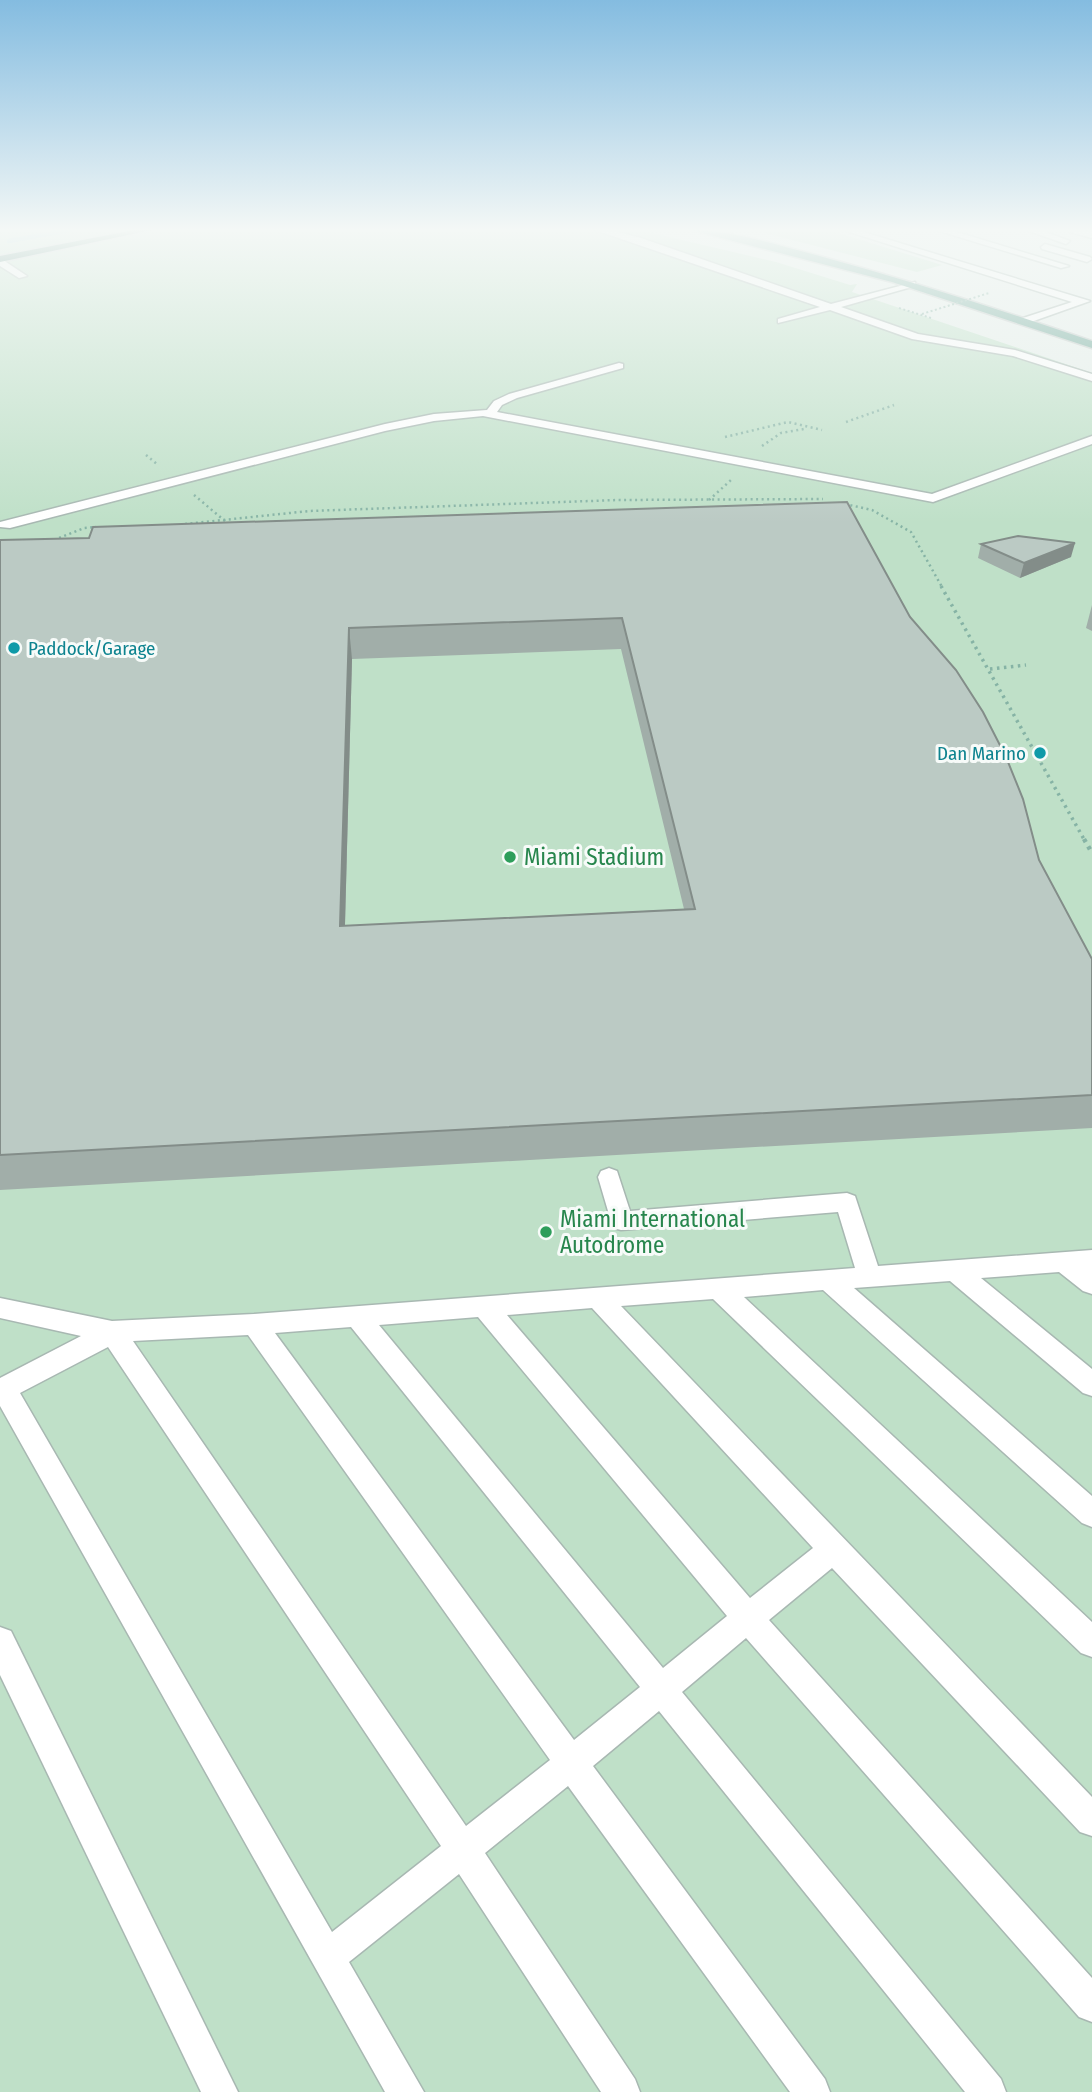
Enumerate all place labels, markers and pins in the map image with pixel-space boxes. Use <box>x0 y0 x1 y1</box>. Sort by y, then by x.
place label: Paddock/Garage <box>28 637 156 660</box>
marker: Paddock/Garage <box>6 640 22 656</box>
place label: Dan Marino <box>937 742 1026 765</box>
marker: Dan Marino <box>1032 745 1048 761</box>
place label: Miami Stadium <box>524 843 664 871</box>
marker: Miami Stadium <box>502 849 518 865</box>
place label: Miami International Autodrome <box>560 1205 745 1259</box>
marker: Miami International Autodrome <box>538 1224 554 1240</box>

